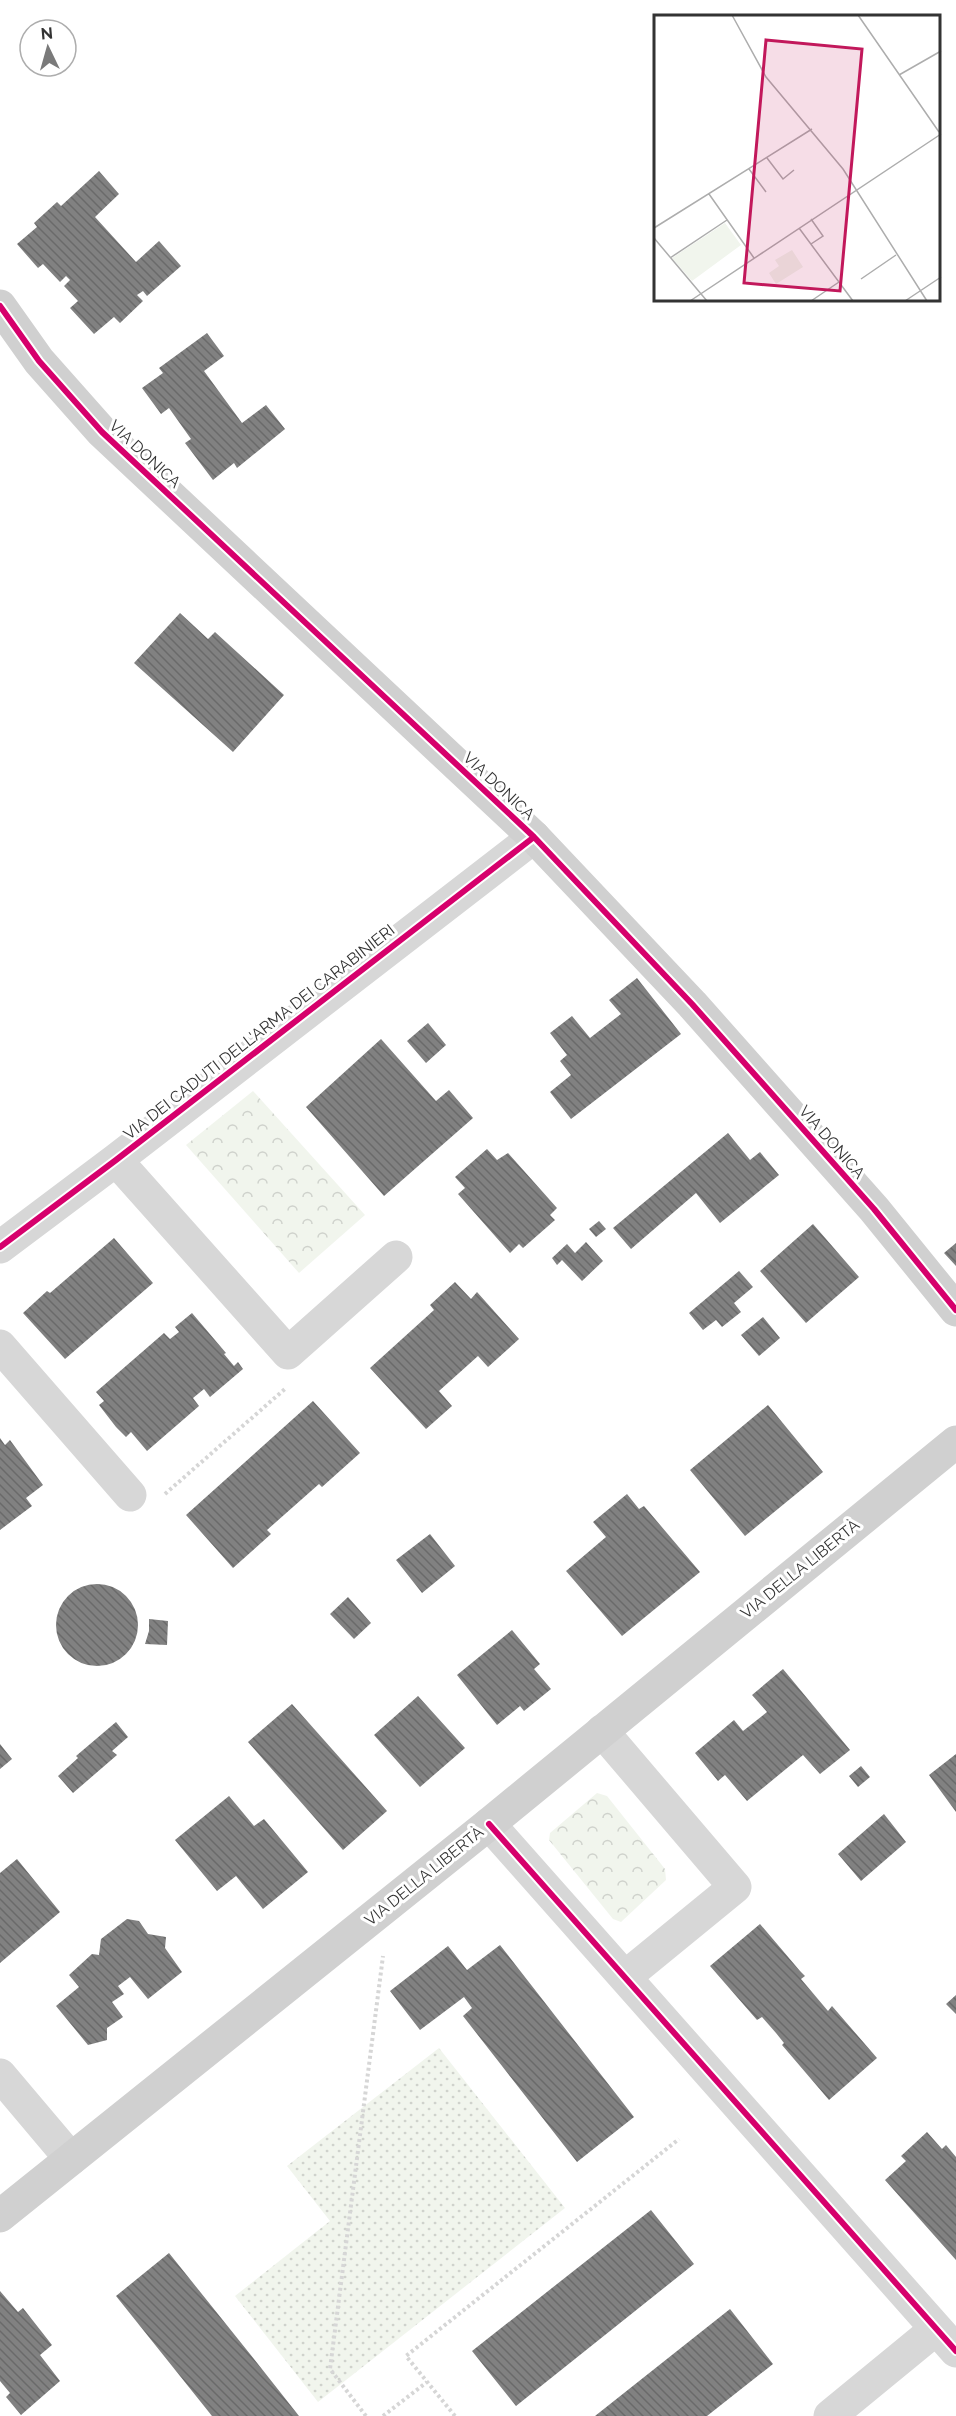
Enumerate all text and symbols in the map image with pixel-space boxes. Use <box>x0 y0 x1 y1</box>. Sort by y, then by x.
inset map <box>654 15 941 302</box>
north arrow <box>18 18 78 78</box>
text: N <box>40 24 54 44</box>
street label: VIA DONICA <box>105 416 185 492</box>
street label: VIA DONICA <box>459 748 539 824</box>
street label: VIA DEI CADUTI DELL'ARMA DEI CARABINIERI <box>120 920 398 1144</box>
street label: VIA DONICA <box>795 1102 869 1183</box>
street label: VIA DELLA LIBERTÀ <box>736 1514 863 1623</box>
street label: VIA DELLA LIBERTÀ <box>360 1821 487 1930</box>

